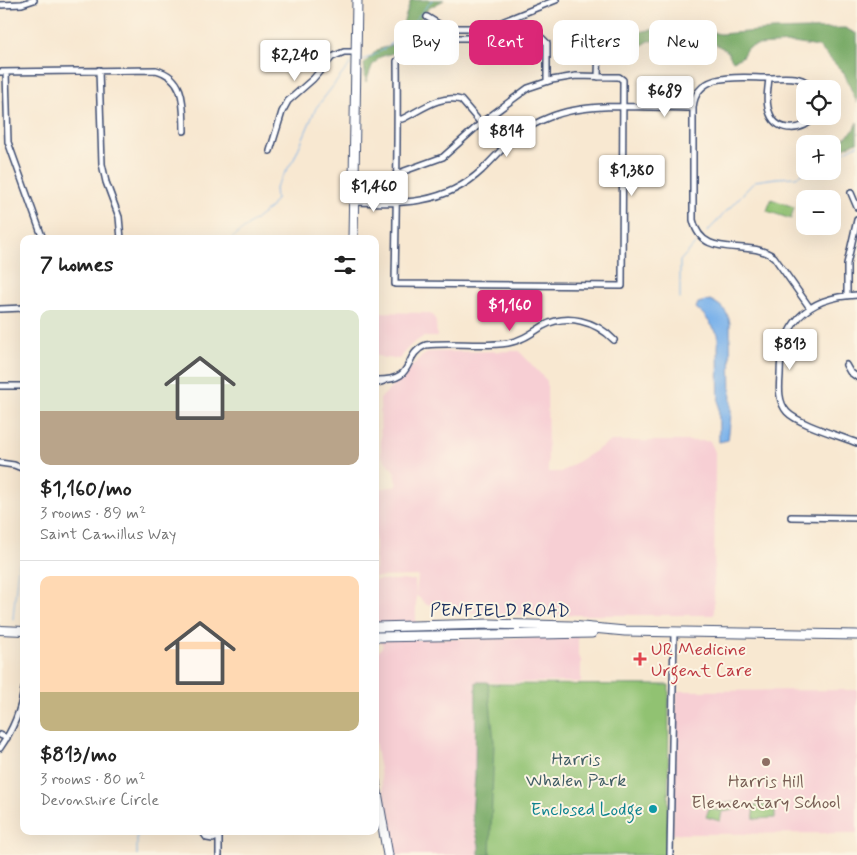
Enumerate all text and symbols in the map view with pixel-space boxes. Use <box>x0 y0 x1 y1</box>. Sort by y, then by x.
chip: Buy <box>394 20 459 65</box>
chip: Rent <box>469 20 543 65</box>
chip: Filters <box>553 20 639 65</box>
chip: New <box>649 20 717 65</box>
pin: $2,240 <box>254 39 336 82</box>
text: $2,240 <box>271 45 319 66</box>
pin: $689 <box>635 76 695 118</box>
map controls <box>796 80 841 235</box>
button: locate <box>796 80 841 125</box>
text: $689 <box>648 81 682 102</box>
pin: $814 <box>477 116 537 158</box>
text: $814 <box>490 121 524 142</box>
button: + <box>796 135 841 180</box>
pin: $1,380 <box>591 154 673 197</box>
text: $1,380 <box>610 160 654 181</box>
pin: $1,460 <box>333 170 415 213</box>
text: $1,460 <box>351 176 397 197</box>
button: − <box>796 190 841 235</box>
text: 7 homes <box>40 251 113 279</box>
icon: filters <box>331 251 359 279</box>
pin: $1,160 <box>469 290 551 332</box>
text: $1,160 <box>488 295 532 316</box>
pin: $813 <box>760 328 820 371</box>
text: $813 <box>774 334 806 355</box>
icon: home <box>155 343 245 433</box>
text: $1,160/mo <box>40 475 132 503</box>
text: 3 rooms · 89 m² <box>40 503 146 524</box>
text: Saint Camillus Way <box>40 524 176 545</box>
street label: PENFIELD ROAD <box>430 599 570 623</box>
icon: home <box>155 608 245 698</box>
place label: UR Medicine Urgent Care <box>651 638 752 685</box>
marker: UR Medicine Urgent Care <box>633 652 647 666</box>
text: $813/mo <box>40 741 117 769</box>
park label: Harris Whalen Park <box>526 748 626 793</box>
marker: Harris Hill Elementary School <box>760 756 772 768</box>
text: 3 rooms · 80 m² <box>40 769 146 790</box>
place label: Harris Hill Elementary School <box>691 770 841 815</box>
text: Devonshire Circle <box>40 790 159 811</box>
place label: Enclosed Lodge <box>531 798 643 824</box>
marker: Enclosed Lodge <box>647 803 659 815</box>

